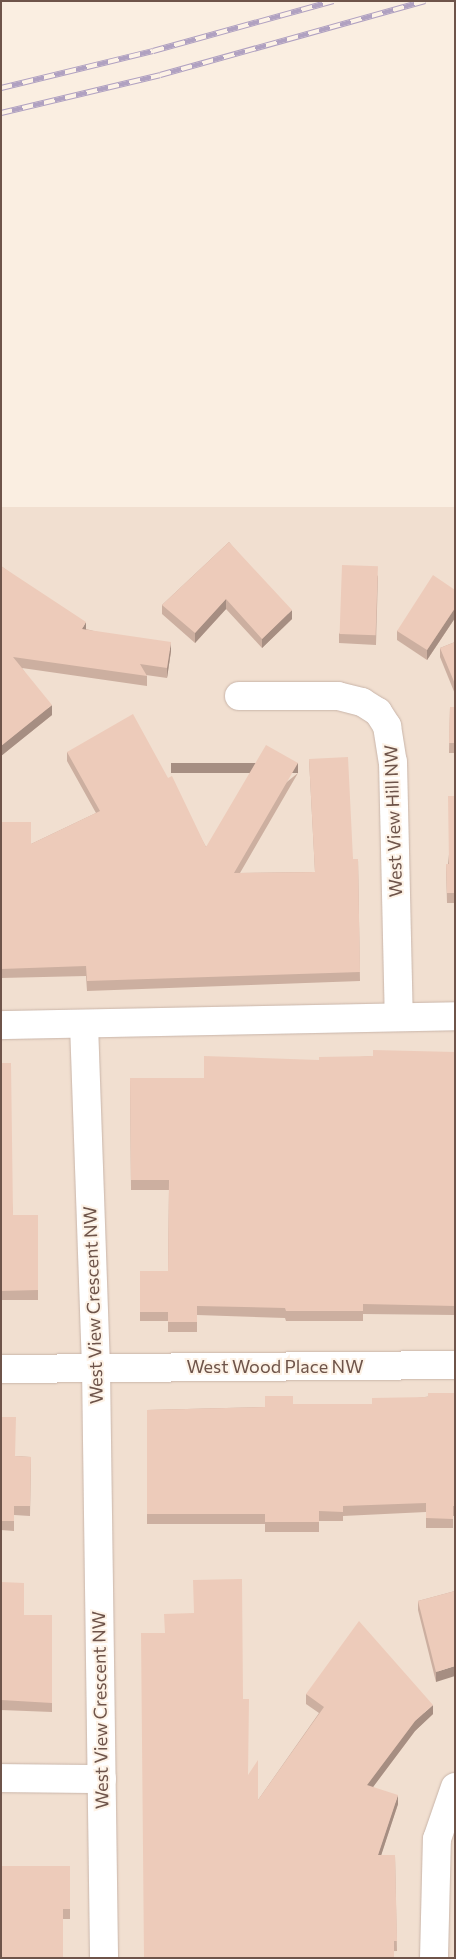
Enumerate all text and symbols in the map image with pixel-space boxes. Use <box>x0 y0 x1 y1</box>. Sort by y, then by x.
street label: West View Hill NW <box>380 745 406 897</box>
street label: West View Crescent NW <box>79 1206 107 1404</box>
street label: West Wood Place NW <box>186 1355 364 1377</box>
street label: West View Crescent NW <box>87 1611 113 1809</box>

